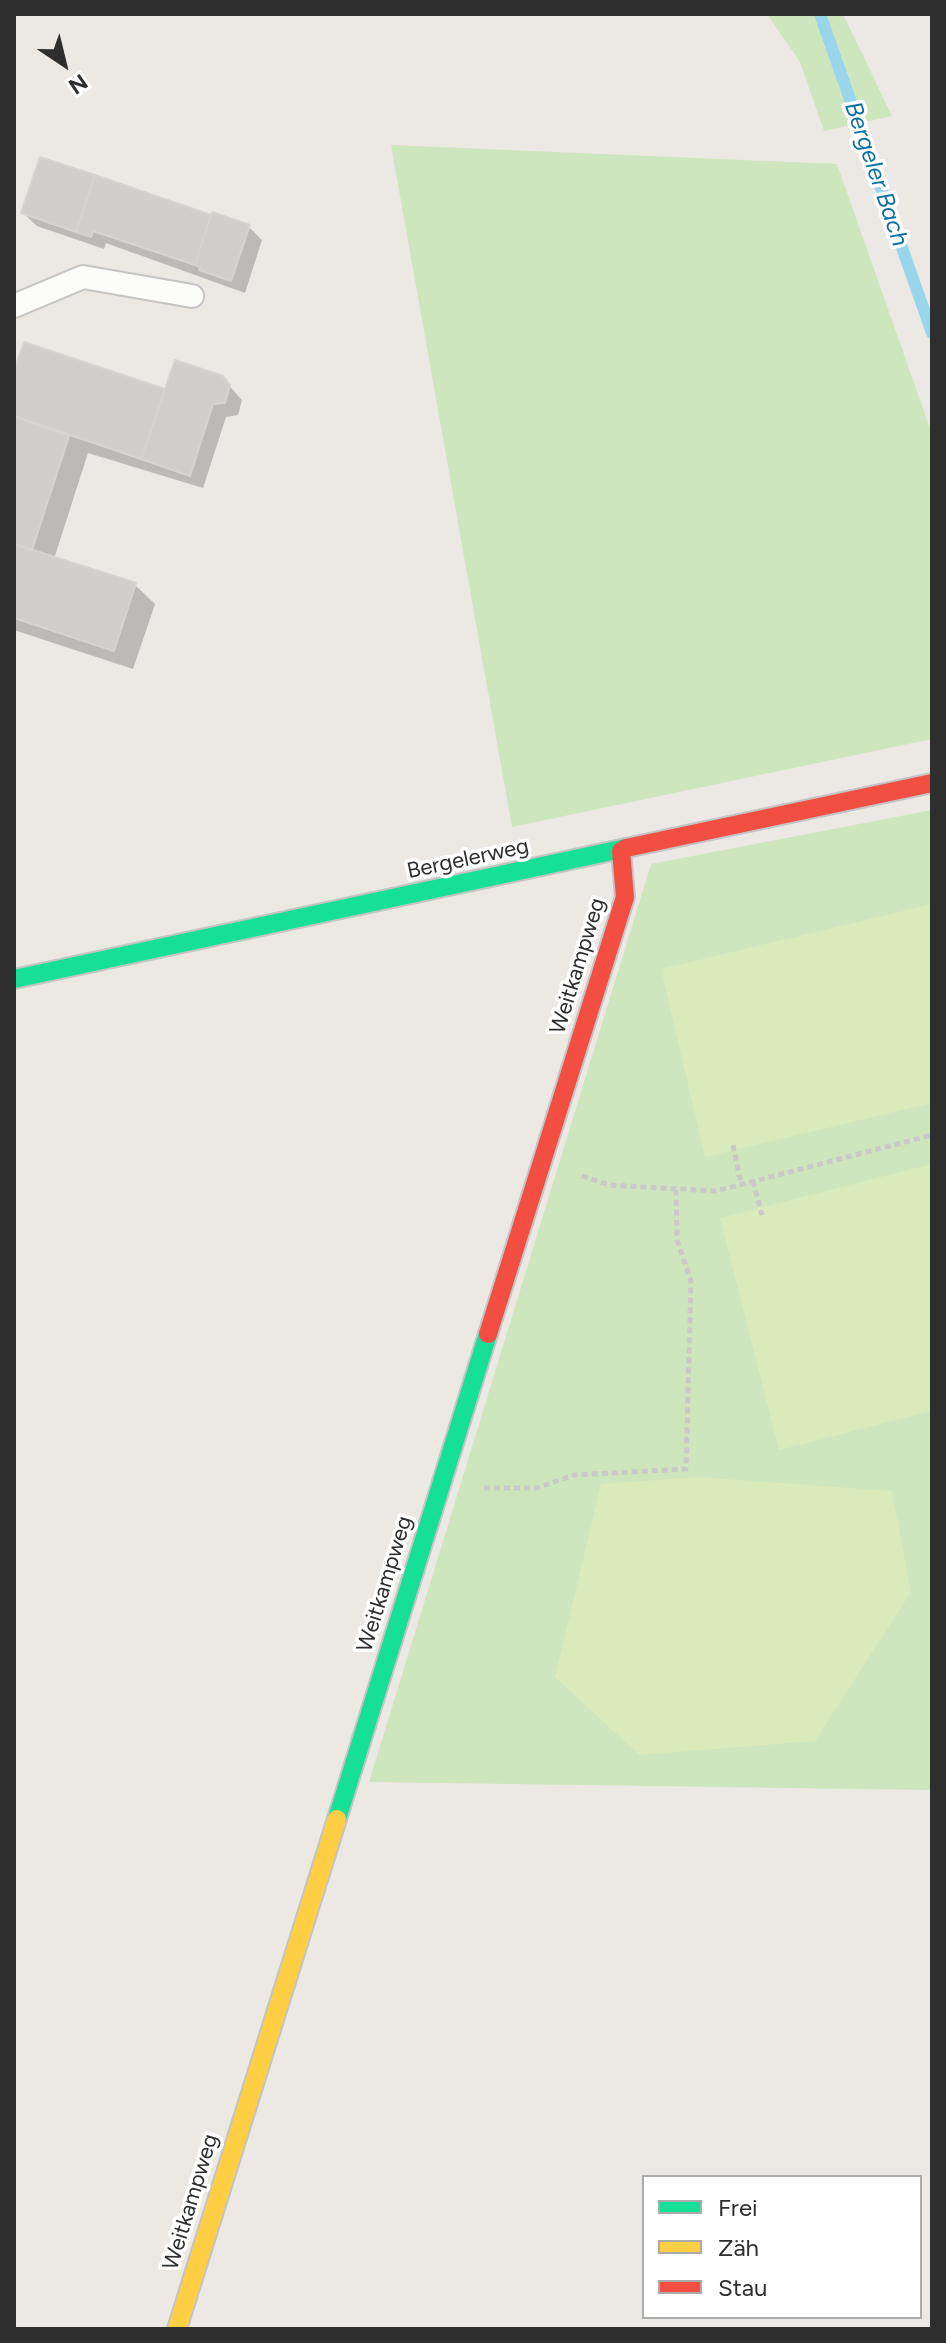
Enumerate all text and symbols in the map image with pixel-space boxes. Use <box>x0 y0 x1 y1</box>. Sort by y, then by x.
north arrow <box>24 24 104 104</box>
text: N <box>63 68 93 100</box>
water label: Bergeler Bach <box>838 98 914 250</box>
street label: Bergelerweg <box>405 833 531 885</box>
street label: Weitkampweg <box>545 895 611 1037</box>
street label: Weitkampweg <box>352 1513 418 1655</box>
street label: Weitkampweg <box>158 2131 224 2273</box>
legend <box>642 2175 922 2319</box>
text: Frei <box>718 2193 758 2222</box>
text: Zäh <box>718 2233 759 2262</box>
text: Stau <box>718 2273 767 2302</box>

